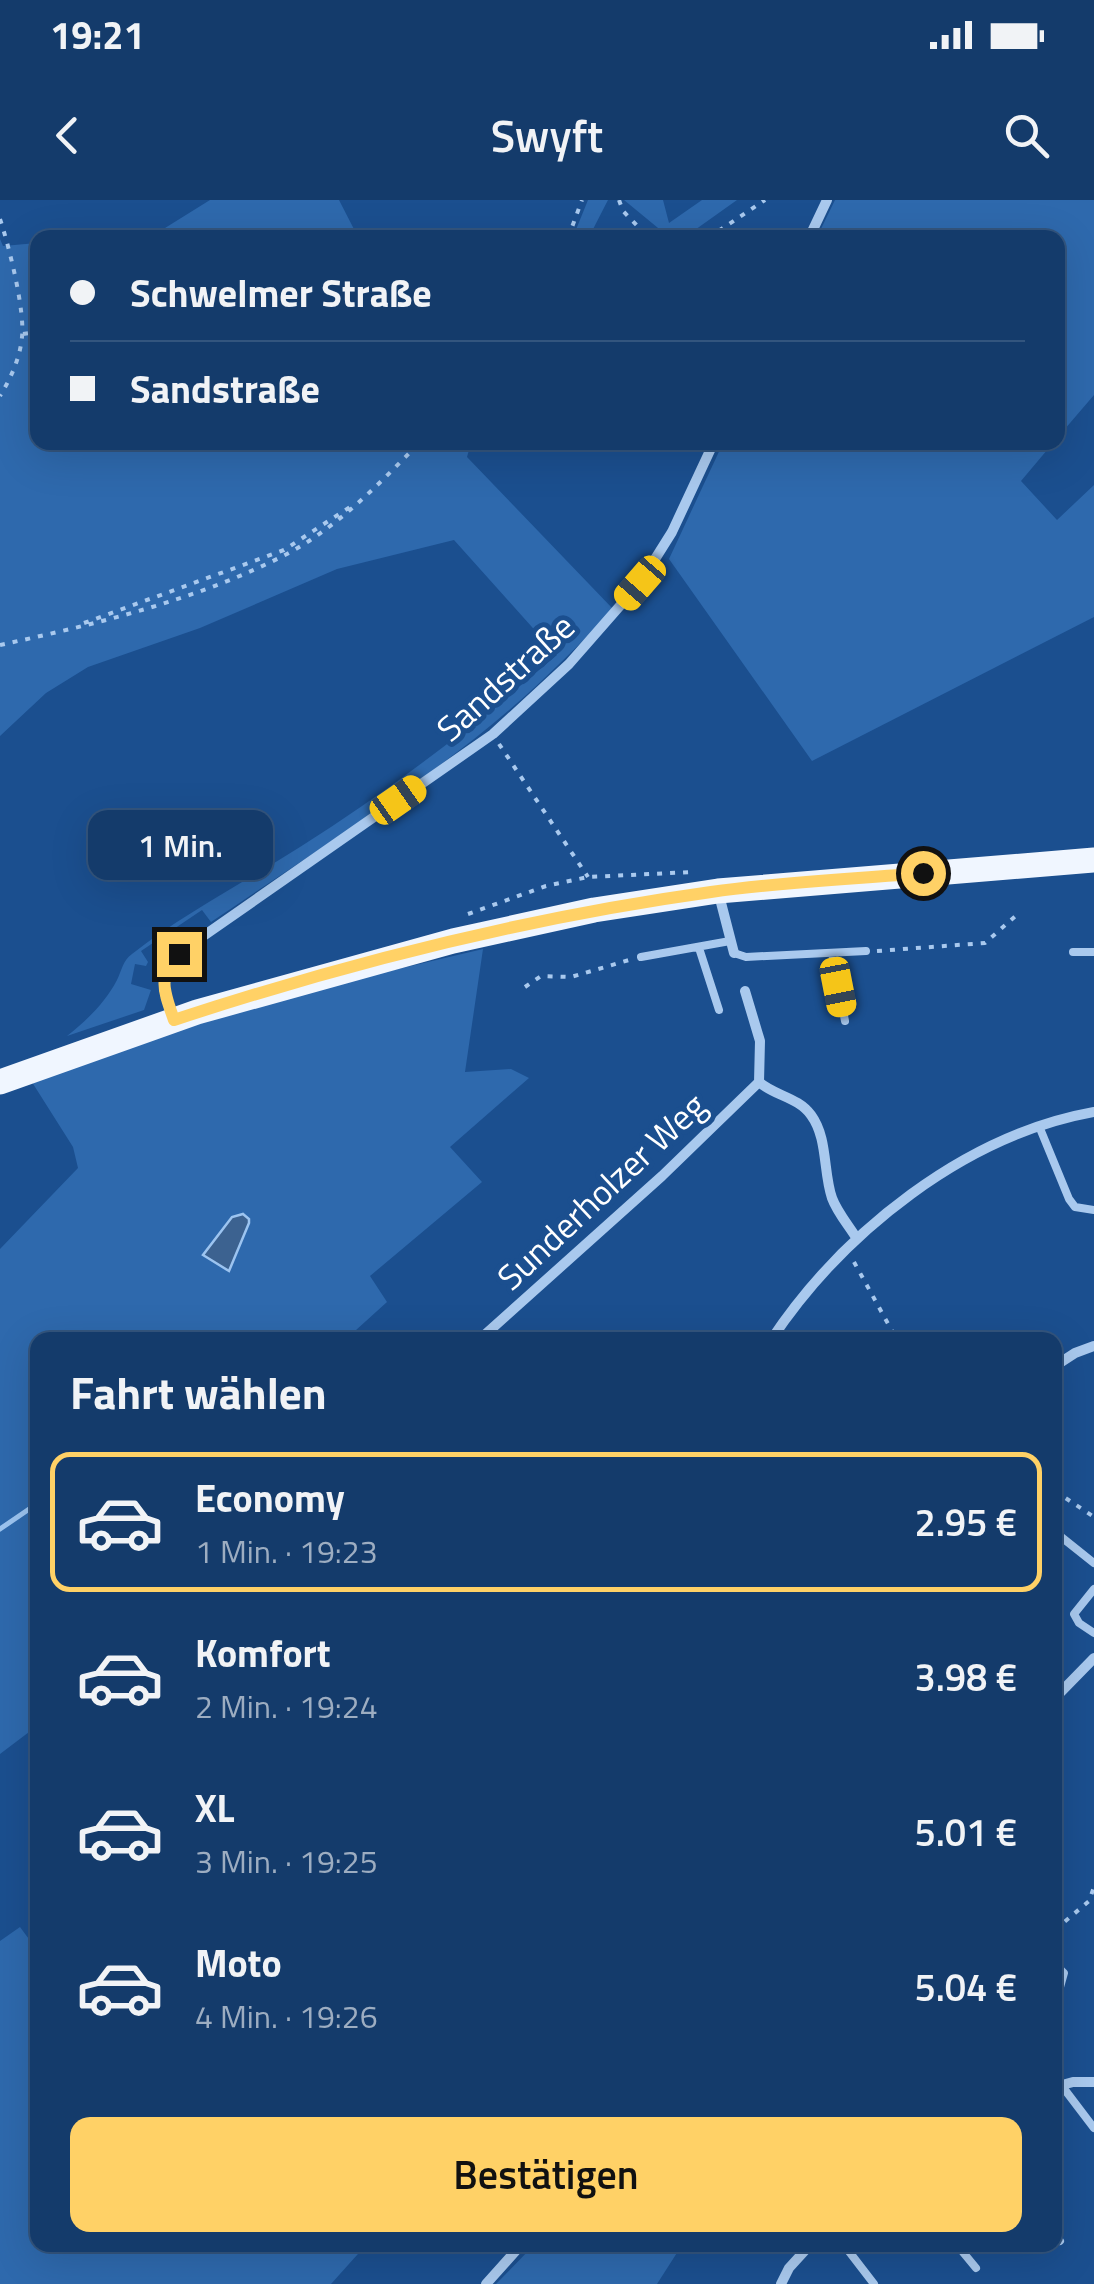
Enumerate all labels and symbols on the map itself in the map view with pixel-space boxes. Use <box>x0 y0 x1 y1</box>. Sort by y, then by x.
car <box>609 551 671 615</box>
street label: Sandstraße <box>424 600 586 754</box>
car <box>365 771 431 829</box>
callout: 1 Min. <box>86 809 272 879</box>
route start <box>901 851 946 896</box>
route end <box>157 932 202 977</box>
car <box>818 955 858 1019</box>
street label: Sunderholzer Weg <box>484 1079 718 1303</box>

